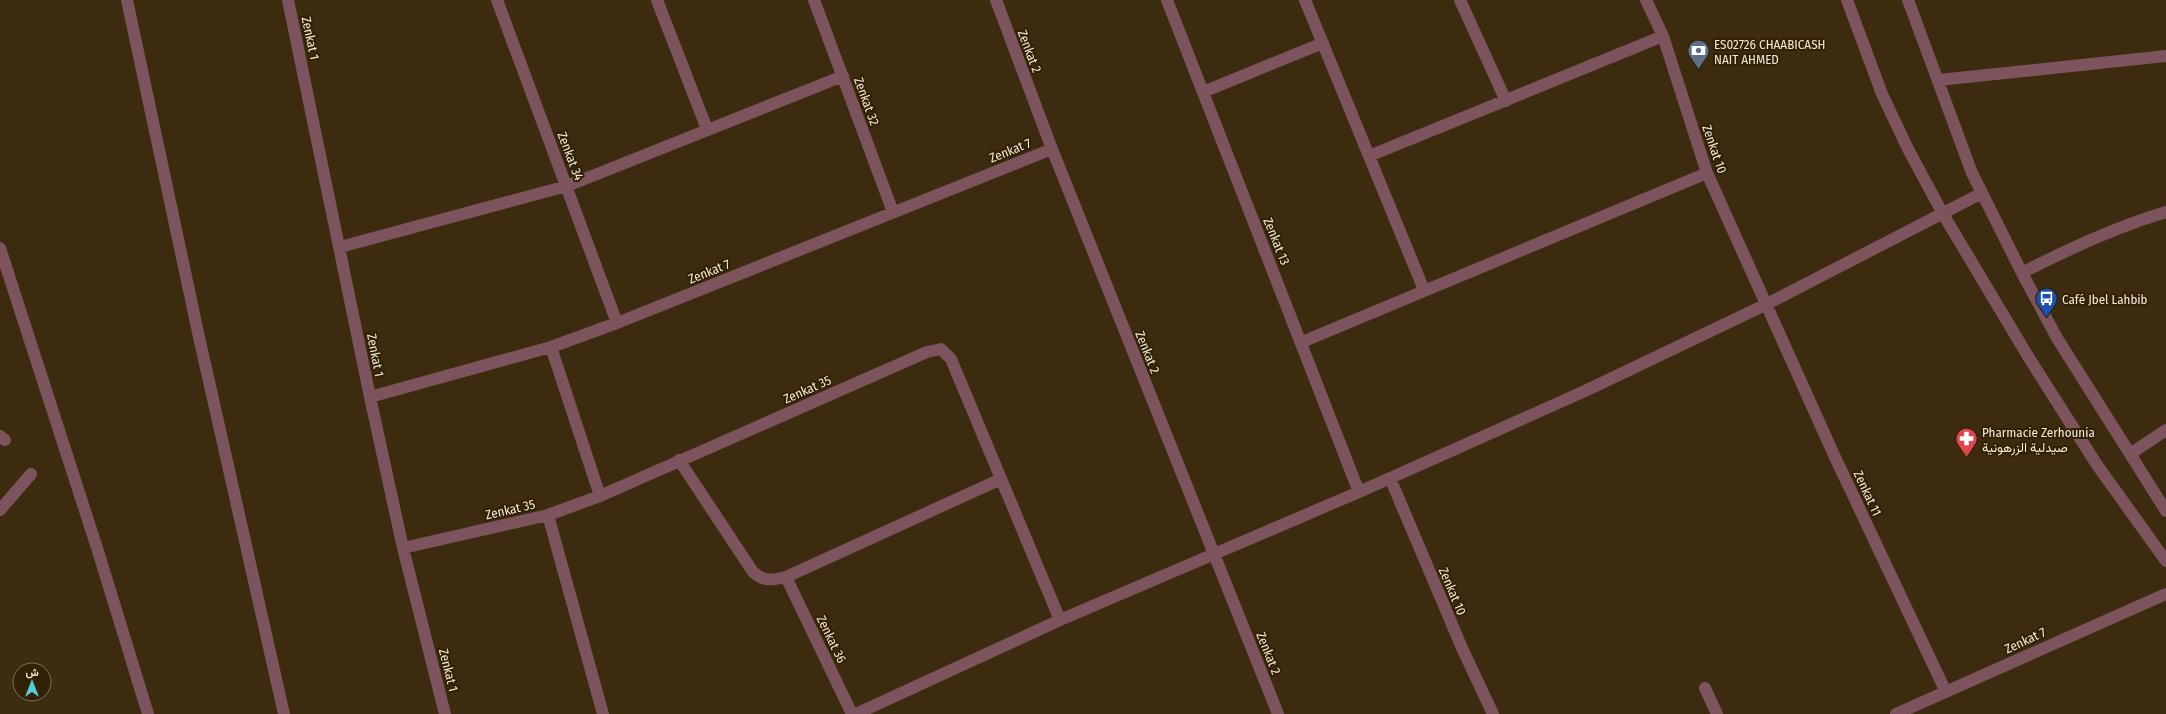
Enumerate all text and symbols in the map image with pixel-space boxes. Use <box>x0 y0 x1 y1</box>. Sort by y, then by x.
street label: Zenkat 1 <box>299 15 322 61</box>
street label: Zenkat 2 <box>1015 28 1045 75</box>
place label: ES02726 CHAABICASH NAIT AHMED <box>1714 37 1826 67</box>
bank icon: ES02726 CHAABICASH NAIT AHMED <box>1686 38 1712 71</box>
street label: Zenkat 32 <box>851 75 882 128</box>
street label: Zenkat 10 <box>1699 123 1730 176</box>
street label: Zenkat 34 <box>554 130 587 183</box>
street label: Zenkat 7 <box>987 135 1033 166</box>
street label: Zenkat 13 <box>1260 215 1293 267</box>
street label: Zenkat 7 <box>686 256 732 287</box>
bus stop icon: Café Jbel Lahbib <box>2034 286 2060 319</box>
place label: Café Jbel Lahbib <box>2062 292 2148 307</box>
street label: Zenkat 2 <box>1132 329 1163 376</box>
street label: Zenkat 1 <box>364 332 387 378</box>
street label: Zenkat 35 <box>781 372 833 407</box>
place label: Pharmacie Zerhounia صيدلية الزرهونية <box>1982 425 2095 456</box>
pharmacy icon: Pharmacie Zerhounia صيدلية الزرهونية <box>1954 426 1980 459</box>
street label: Zenkat 11 <box>1850 468 1885 518</box>
street label: Zenkat 35 <box>484 496 536 522</box>
street label: Zenkat 10 <box>1436 565 1469 618</box>
street label: Zenkat 36 <box>814 613 849 665</box>
street label: Zenkat 7 <box>2002 624 2048 657</box>
street label: Zenkat 2 <box>1253 630 1284 677</box>
street label: Zenkat 1 <box>436 647 461 693</box>
north arrow <box>12 662 52 702</box>
text: ش <box>25 666 39 679</box>

